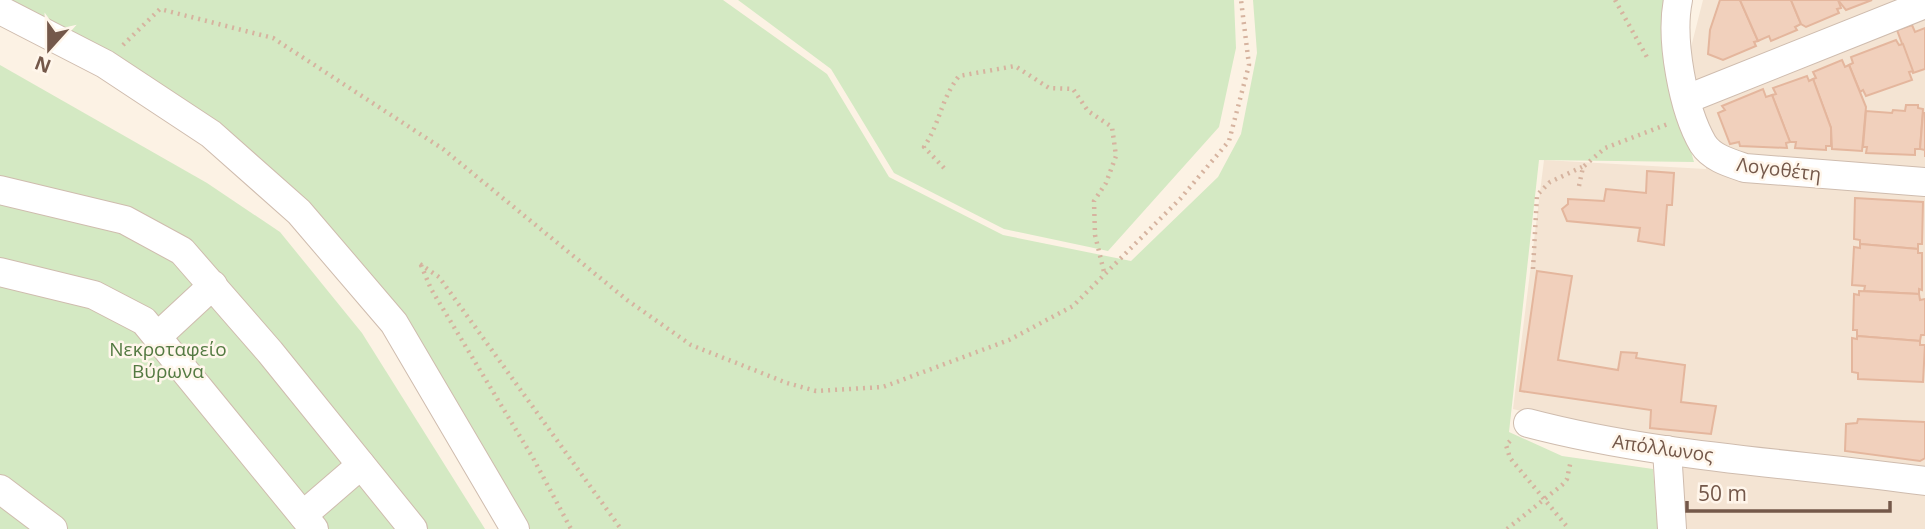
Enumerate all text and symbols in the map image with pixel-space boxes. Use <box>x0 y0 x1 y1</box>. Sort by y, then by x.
north arrow <box>14 14 84 84</box>
text: N <box>31 50 55 80</box>
street label: Λογοθέτη <box>1735 151 1823 187</box>
park label: Νεκροταφείο Βύρωνα <box>109 336 227 384</box>
street label: Απόλλωνος <box>1611 428 1715 468</box>
scale bar <box>1687 470 1890 514</box>
text: 50 m <box>1698 479 1747 507</box>

